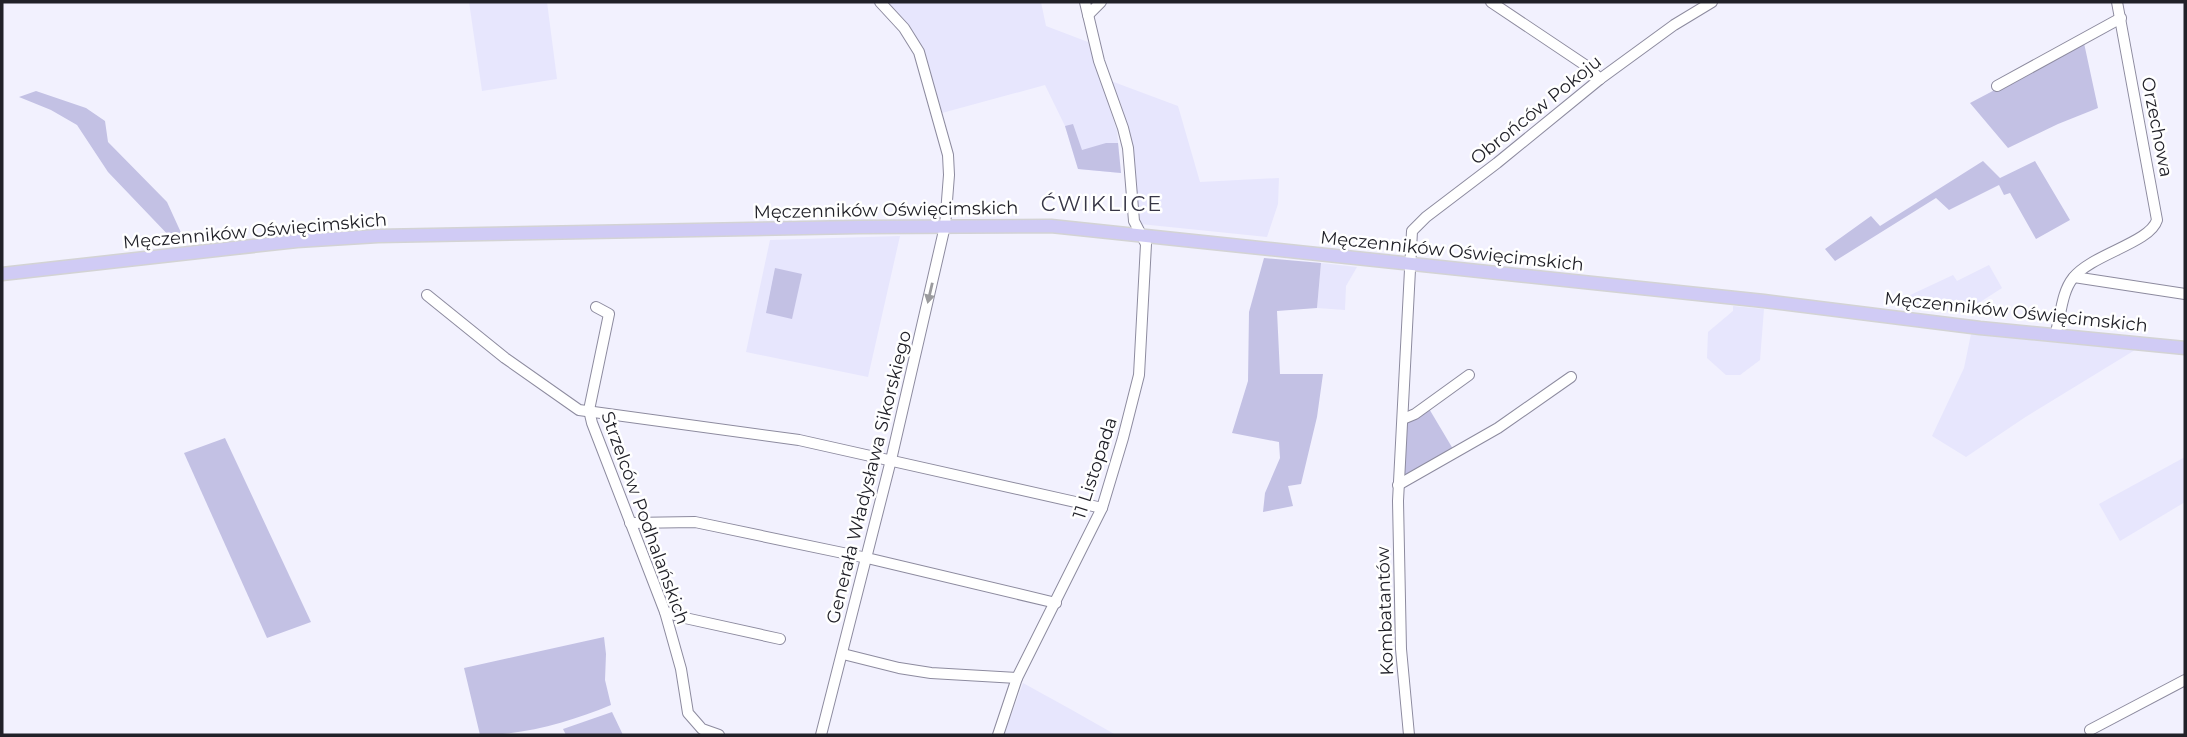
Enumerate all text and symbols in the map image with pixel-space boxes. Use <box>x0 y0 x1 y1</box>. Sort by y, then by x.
street label: Obrońców Pokoju <box>1466 51 1606 169</box>
street label: Orzechowa <box>2137 75 2177 179</box>
district label: ĆWIKLICE <box>1041 191 1163 216</box>
street label: Męczenników Oświęcimskich <box>753 197 1019 223</box>
street label: Męczenników Oświęcimskich <box>122 209 388 253</box>
street label: Męczenników Oświęcimskich <box>1319 226 1585 276</box>
one-way arrow <box>924 282 935 304</box>
street label: Męczenników Oświęcimskich <box>1883 287 2149 337</box>
street label: Generała Władysława Sikorskiego <box>822 328 916 626</box>
street label: Strzelców Podhalańskich <box>596 409 694 627</box>
street label: 11 Listopada <box>1068 414 1122 522</box>
street label: Kombatantów <box>1372 546 1398 676</box>

